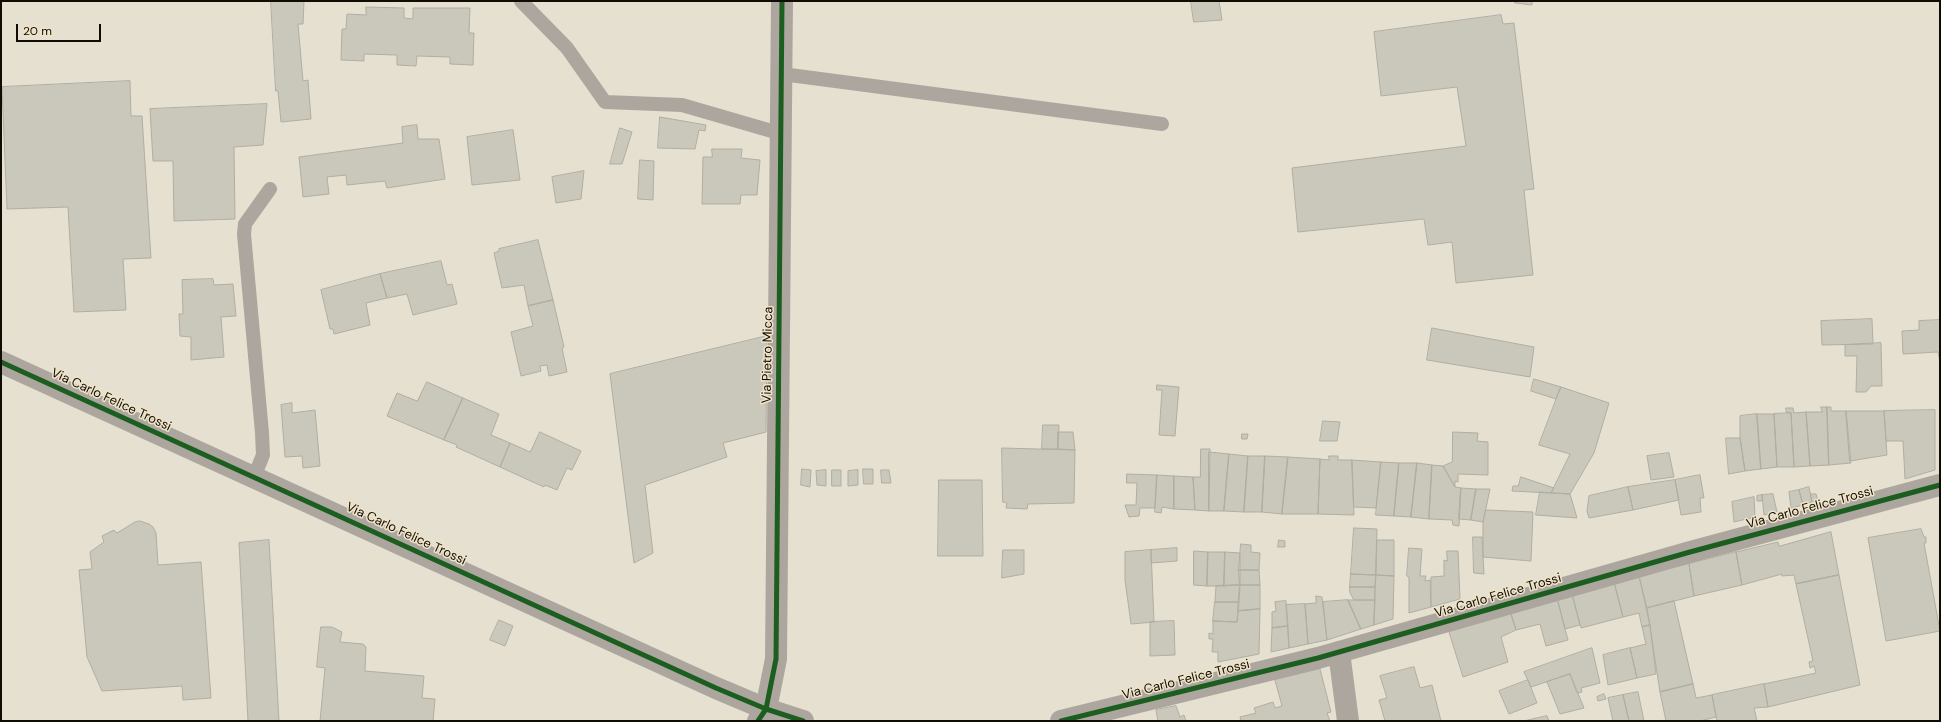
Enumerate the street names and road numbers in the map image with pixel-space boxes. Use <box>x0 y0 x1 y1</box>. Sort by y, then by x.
street label: Via Pietro Micca <box>759 306 777 404</box>
street label: Via Carlo Felice Trossi <box>48 365 174 435</box>
street label: Via Carlo Felice Trossi <box>1745 484 1875 532</box>
street label: Via Carlo Felice Trossi <box>343 499 469 569</box>
street label: Via Carlo Felice Trossi <box>1433 570 1563 622</box>
street label: Via Carlo Felice Trossi <box>1121 657 1251 703</box>

